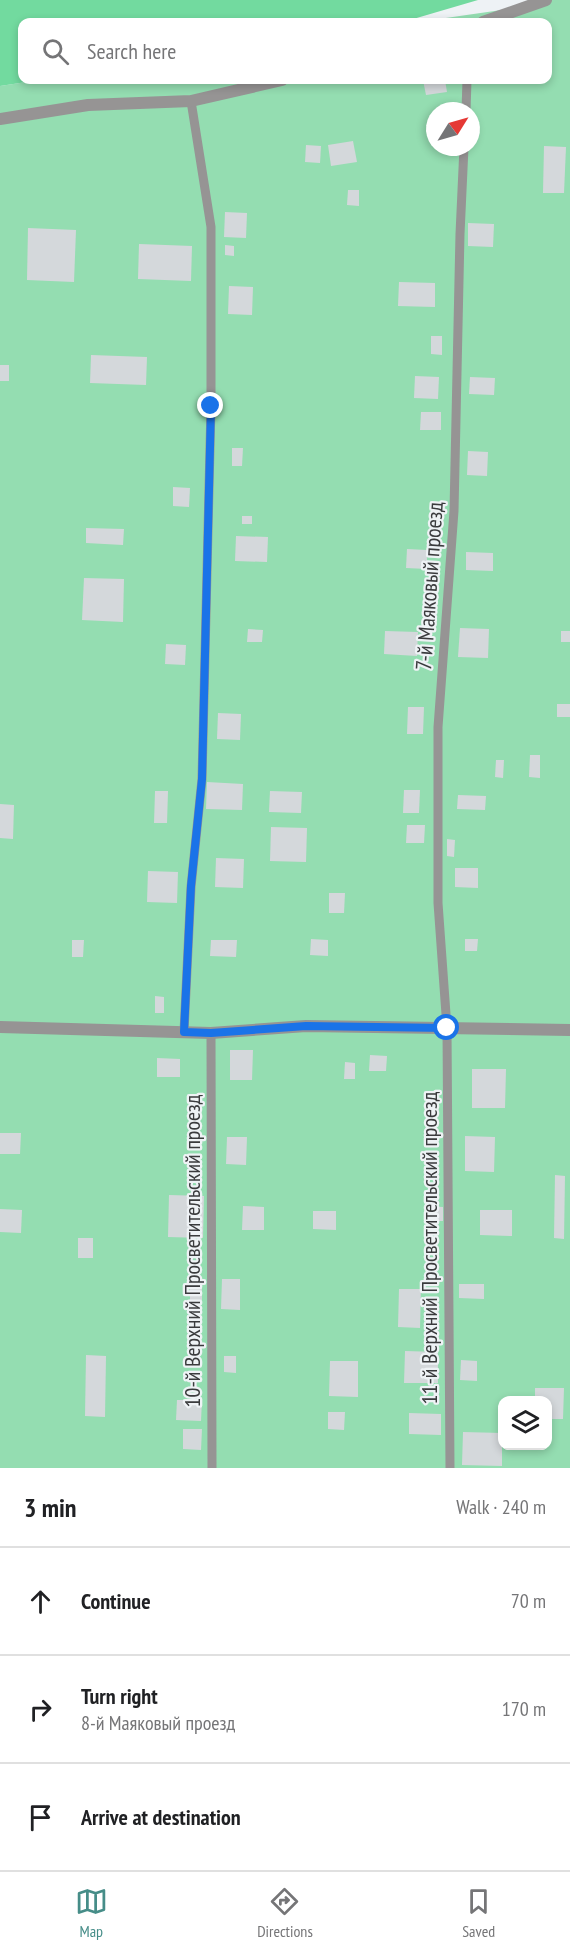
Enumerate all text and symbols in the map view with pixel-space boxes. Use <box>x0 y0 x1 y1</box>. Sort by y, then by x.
search box <box>18 18 552 84</box>
icon: search <box>39 35 72 68</box>
text: Search here <box>87 37 176 65</box>
north arrow <box>426 102 480 156</box>
route end <box>197 392 223 418</box>
street label: 7-й Маяковый проезд <box>409 501 449 671</box>
route start <box>433 1014 459 1040</box>
street label: 11-й Верхний Просветительский проезд <box>415 1091 443 1404</box>
street label: 10-й Верхний Просветительский проезд <box>178 1094 206 1407</box>
map controls <box>498 1396 552 1450</box>
button: layers <box>498 1396 552 1450</box>
text: 3 min <box>24 1491 77 1524</box>
text: Walk · 240 m <box>456 1494 546 1520</box>
icon: ahead <box>24 1585 57 1618</box>
text: Continue <box>81 1587 151 1615</box>
text: 70 m <box>511 1588 546 1614</box>
text: Turn right <box>81 1682 158 1710</box>
icon: right <box>24 1693 57 1726</box>
text: 170 m <box>502 1696 546 1722</box>
text: 8-й Маяковый проезд <box>81 1710 235 1736</box>
icon: arrive <box>24 1801 57 1834</box>
text: Arrive at destination <box>81 1803 241 1831</box>
tab: Map <box>75 1885 108 1941</box>
tab: Directions <box>257 1885 313 1941</box>
tab: Saved <box>462 1885 495 1941</box>

